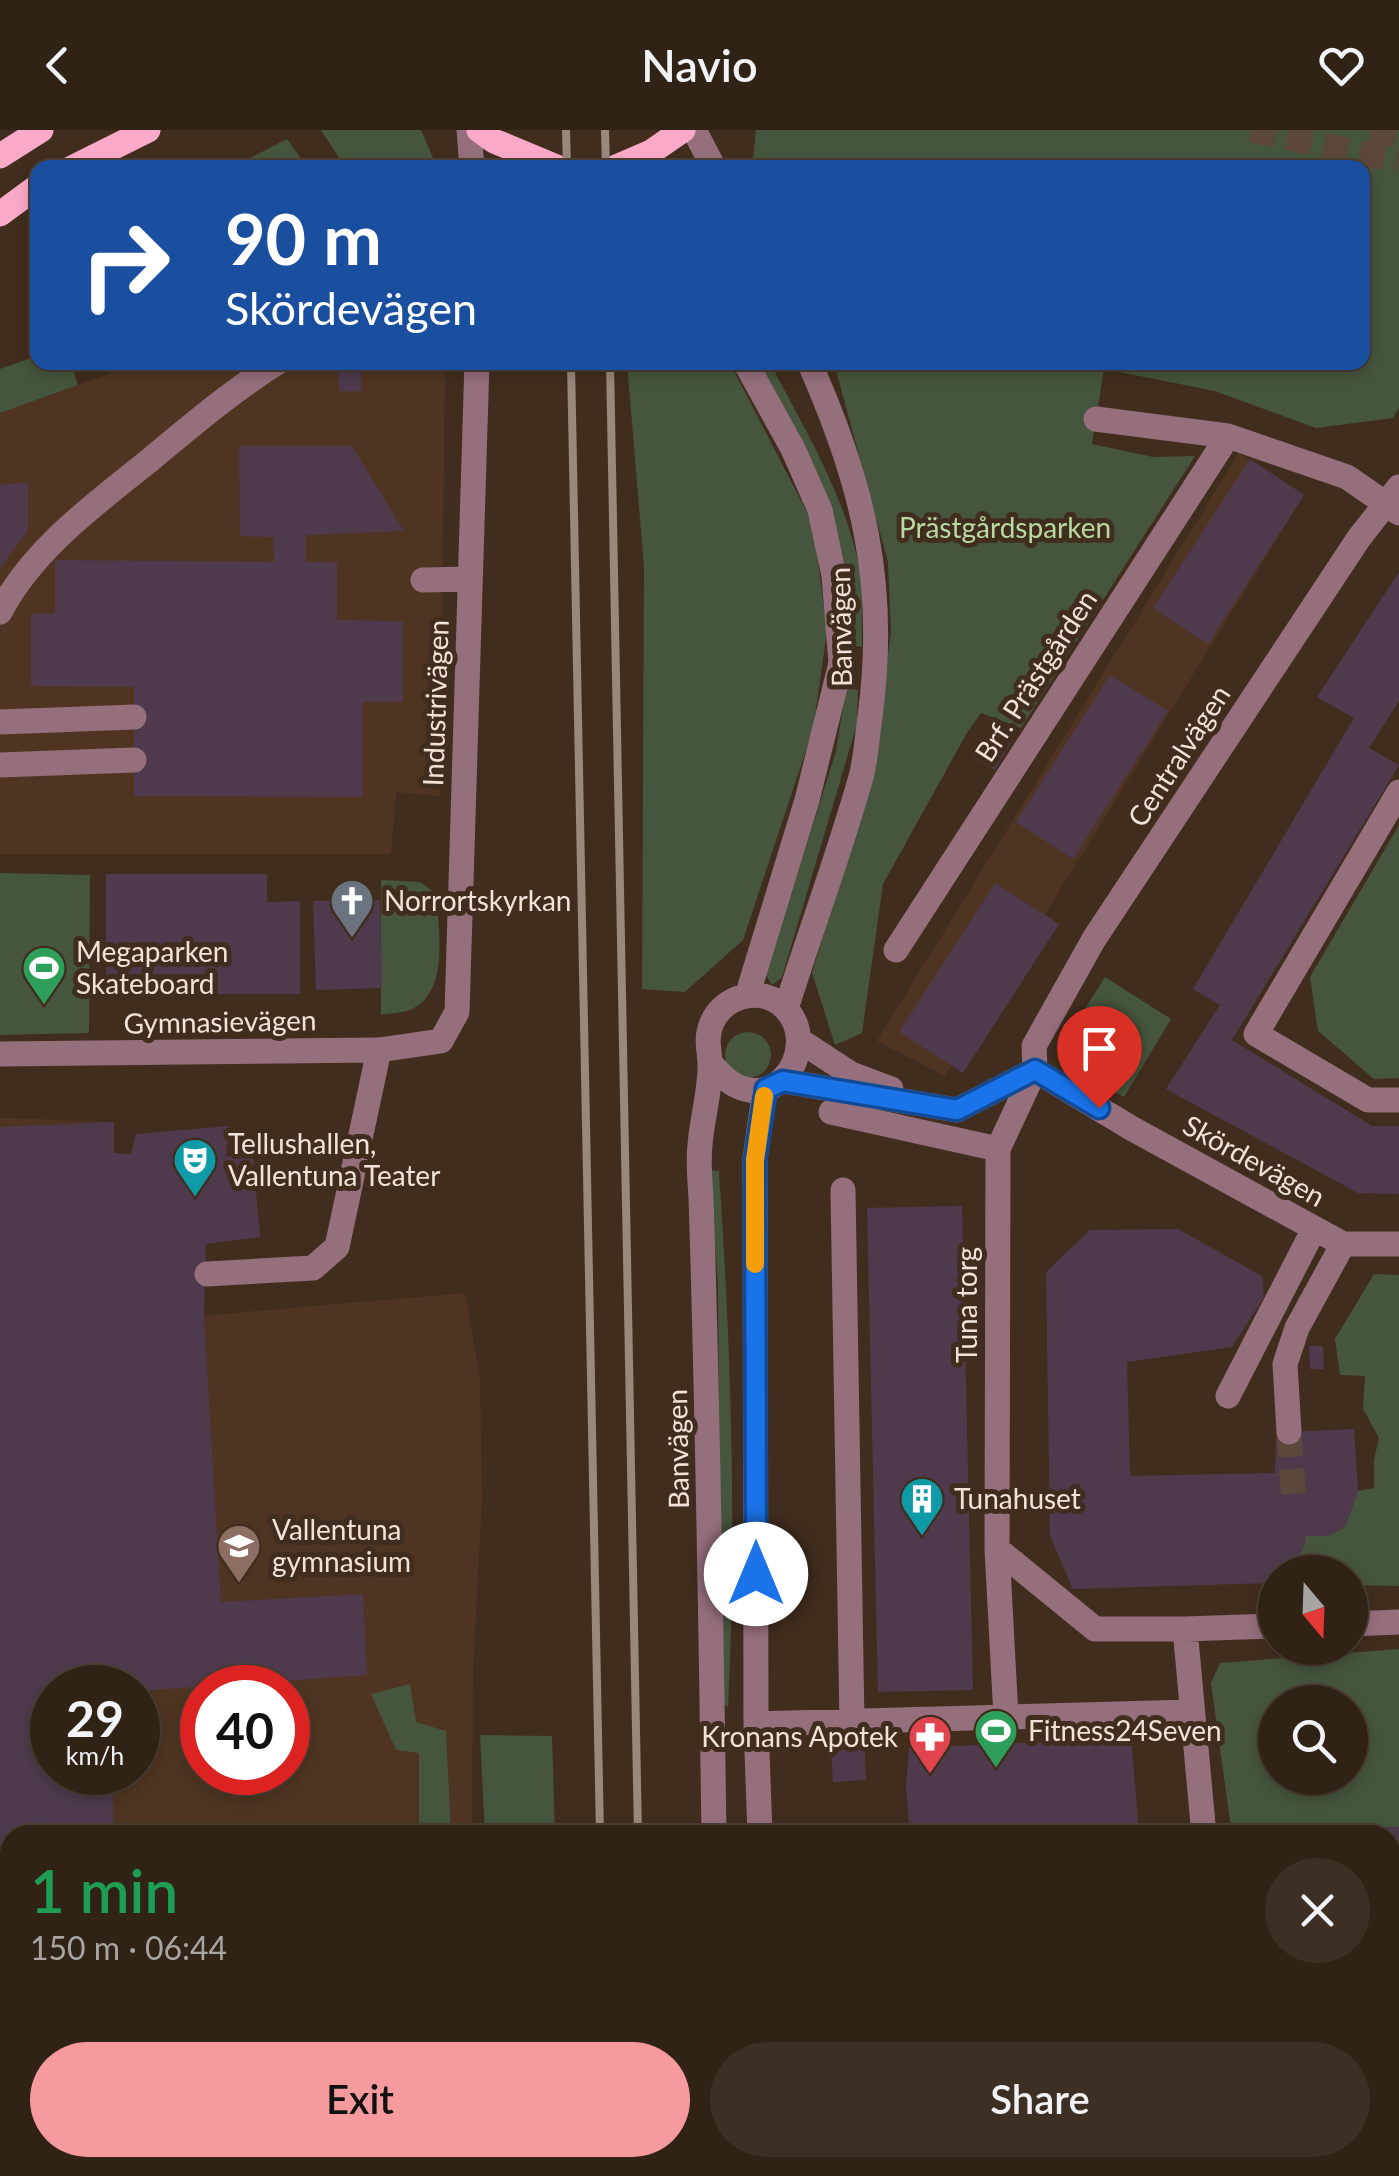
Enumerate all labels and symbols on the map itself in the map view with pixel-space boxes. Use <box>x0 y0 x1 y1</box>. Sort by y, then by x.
park label: Prästgårdsparken <box>899 510 1111 544</box>
street label: Banvägen <box>822 567 858 687</box>
street label: Brf. Prästgården <box>967 583 1103 768</box>
street label: Industrivägen <box>415 619 455 787</box>
street label: Centralvägen <box>1120 678 1237 833</box>
church icon: Norrortskyrkan <box>329 878 375 939</box>
place label: Norrortskyrkan <box>384 883 571 917</box>
place label: Megaparken Skateboard <box>76 934 228 1000</box>
sports icon: Megaparken Skateboard <box>21 945 67 1006</box>
street label: Gymnasievägen <box>123 1002 317 1040</box>
pin <box>1057 1006 1142 1109</box>
street label: Skördevägen <box>1178 1107 1331 1213</box>
place label: Tellushallen, Vallentuna Teater <box>228 1126 440 1192</box>
theatre icon: Tellushallen, Vallentuna Teater <box>172 1137 218 1198</box>
street label: Tuna torg <box>949 1247 983 1363</box>
street label: Banvägen <box>659 1389 695 1509</box>
building icon: Tunahuset <box>899 1476 945 1537</box>
place label: Tunahuset <box>954 1481 1081 1515</box>
place label: Vallentuna gymnasium <box>272 1512 411 1578</box>
position arrow <box>704 1522 808 1626</box>
school or university icon: Vallentuna gymnasium <box>216 1523 262 1584</box>
north arrow <box>1258 1555 1368 1665</box>
speed limit sign: 40 <box>180 1665 310 1795</box>
sports icon: Fitness24Seven <box>973 1708 1019 1769</box>
place label: Fitness24Seven <box>1028 1713 1222 1747</box>
pharmacy icon: Kronans Apotek <box>907 1714 953 1775</box>
place label: Kronans Apotek <box>701 1719 899 1753</box>

